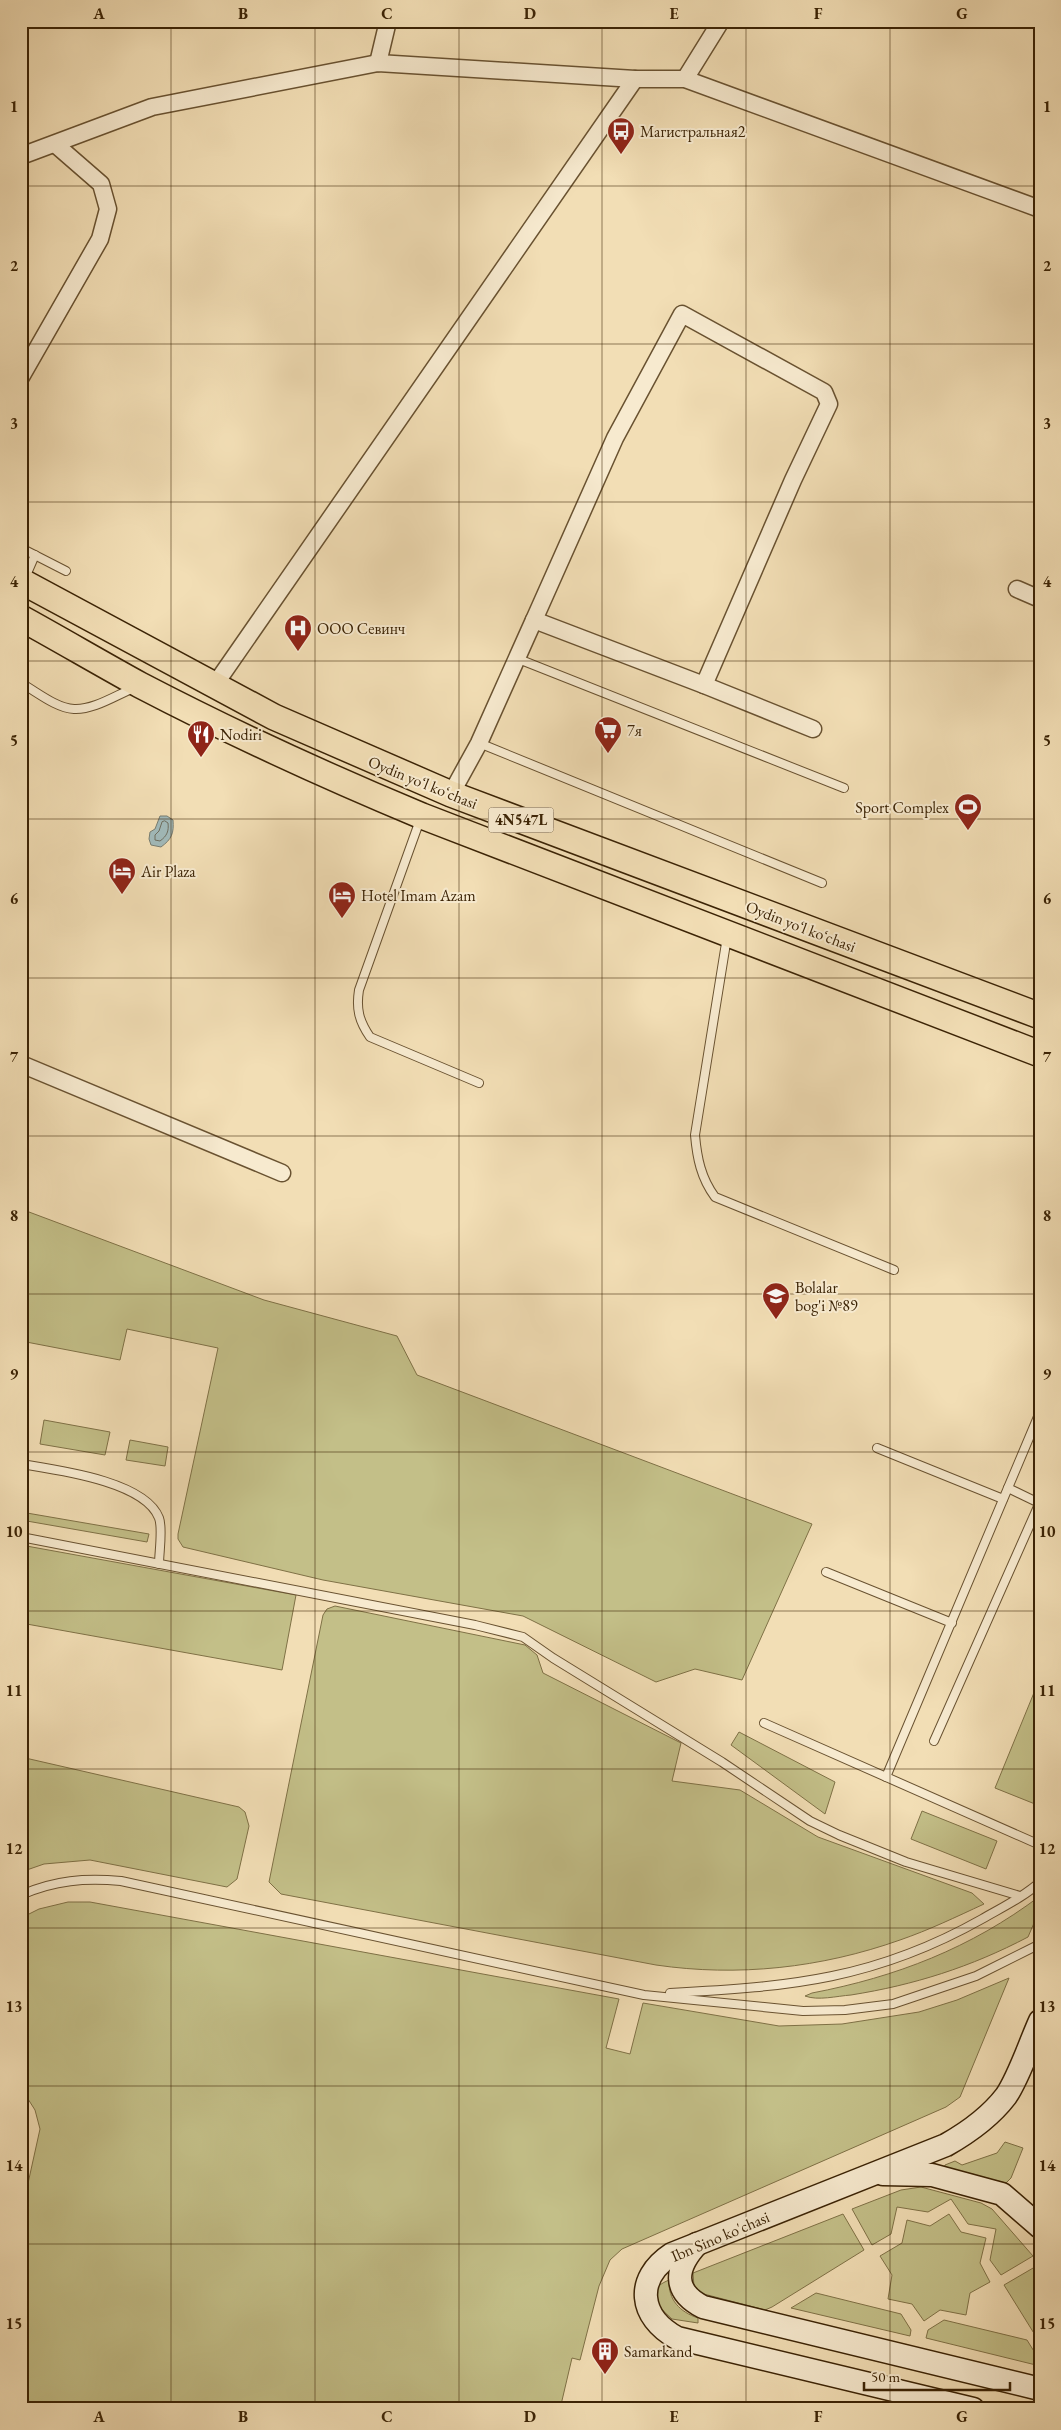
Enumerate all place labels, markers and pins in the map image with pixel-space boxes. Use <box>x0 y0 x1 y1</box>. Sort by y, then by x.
bus stop icon: Магистральная2 <box>606 116 636 155</box>
place label: Магистральная2 <box>640 121 746 142</box>
hospital icon: ООО Севинч <box>283 613 313 652</box>
place label: ООО Севинч <box>317 618 405 639</box>
supermarket icon: 7я <box>593 715 623 754</box>
restaurant icon: Nodiri <box>186 719 216 758</box>
place label: 7я <box>627 720 642 741</box>
place label: Nodiri <box>220 724 262 745</box>
sports icon: Sport Complex <box>953 792 983 831</box>
place label: Sport Complex <box>855 797 949 818</box>
hotel icon: Air Plaza <box>107 856 137 895</box>
place label: Air Plaza <box>140 861 196 882</box>
hotel icon: Hotel Imam Azam <box>327 880 357 919</box>
place label: Hotel Imam Azam <box>361 885 476 906</box>
place label: Bolalar bog'i №89 <box>795 1277 858 1316</box>
school or university icon: Bolalar bog'i №89 <box>761 1281 791 1320</box>
building icon: Samarkand <box>590 2336 620 2375</box>
place label: Samarkand <box>624 2341 693 2362</box>

